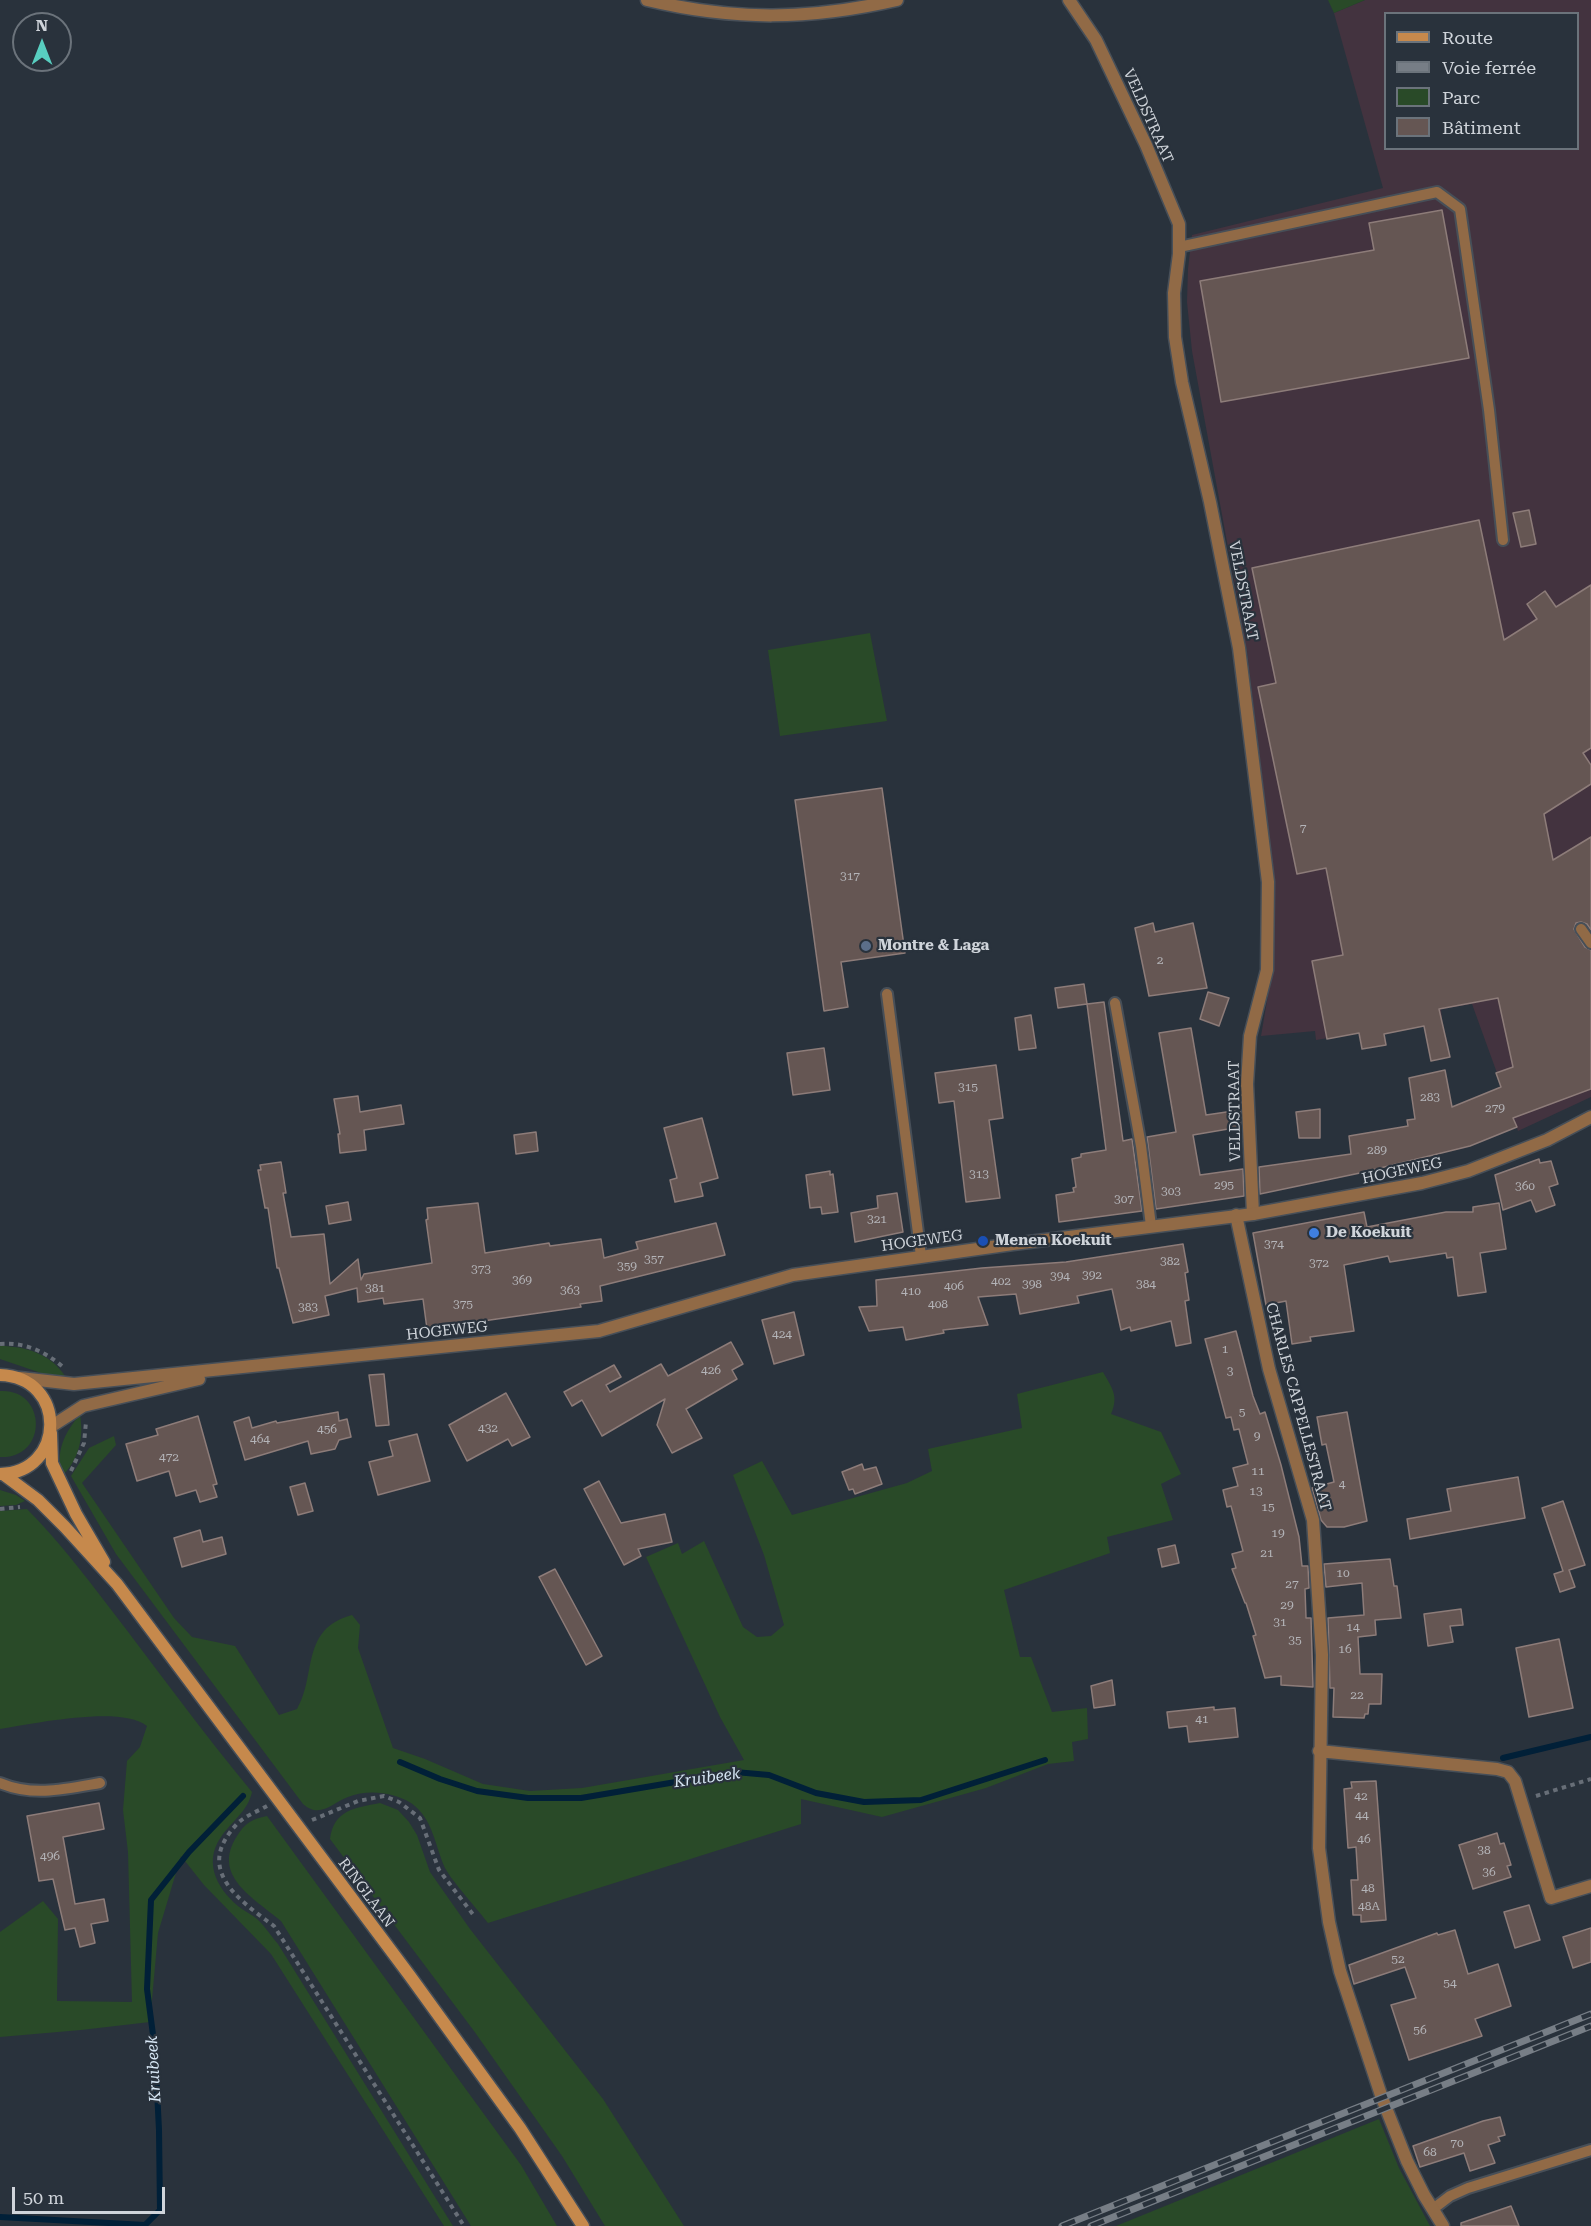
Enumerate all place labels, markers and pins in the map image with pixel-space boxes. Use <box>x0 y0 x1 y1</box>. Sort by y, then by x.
place label: Montre & Laga <box>878 937 989 955</box>
marker: Montre & Laga <box>859 939 873 953</box>
place label: De Koekuit <box>1326 1224 1412 1242</box>
marker: De Koekuit <box>1307 1226 1321 1240</box>
place label: Menen Koekuit <box>995 1232 1112 1250</box>
marker: Menen Koekuit <box>976 1234 990 1248</box>

